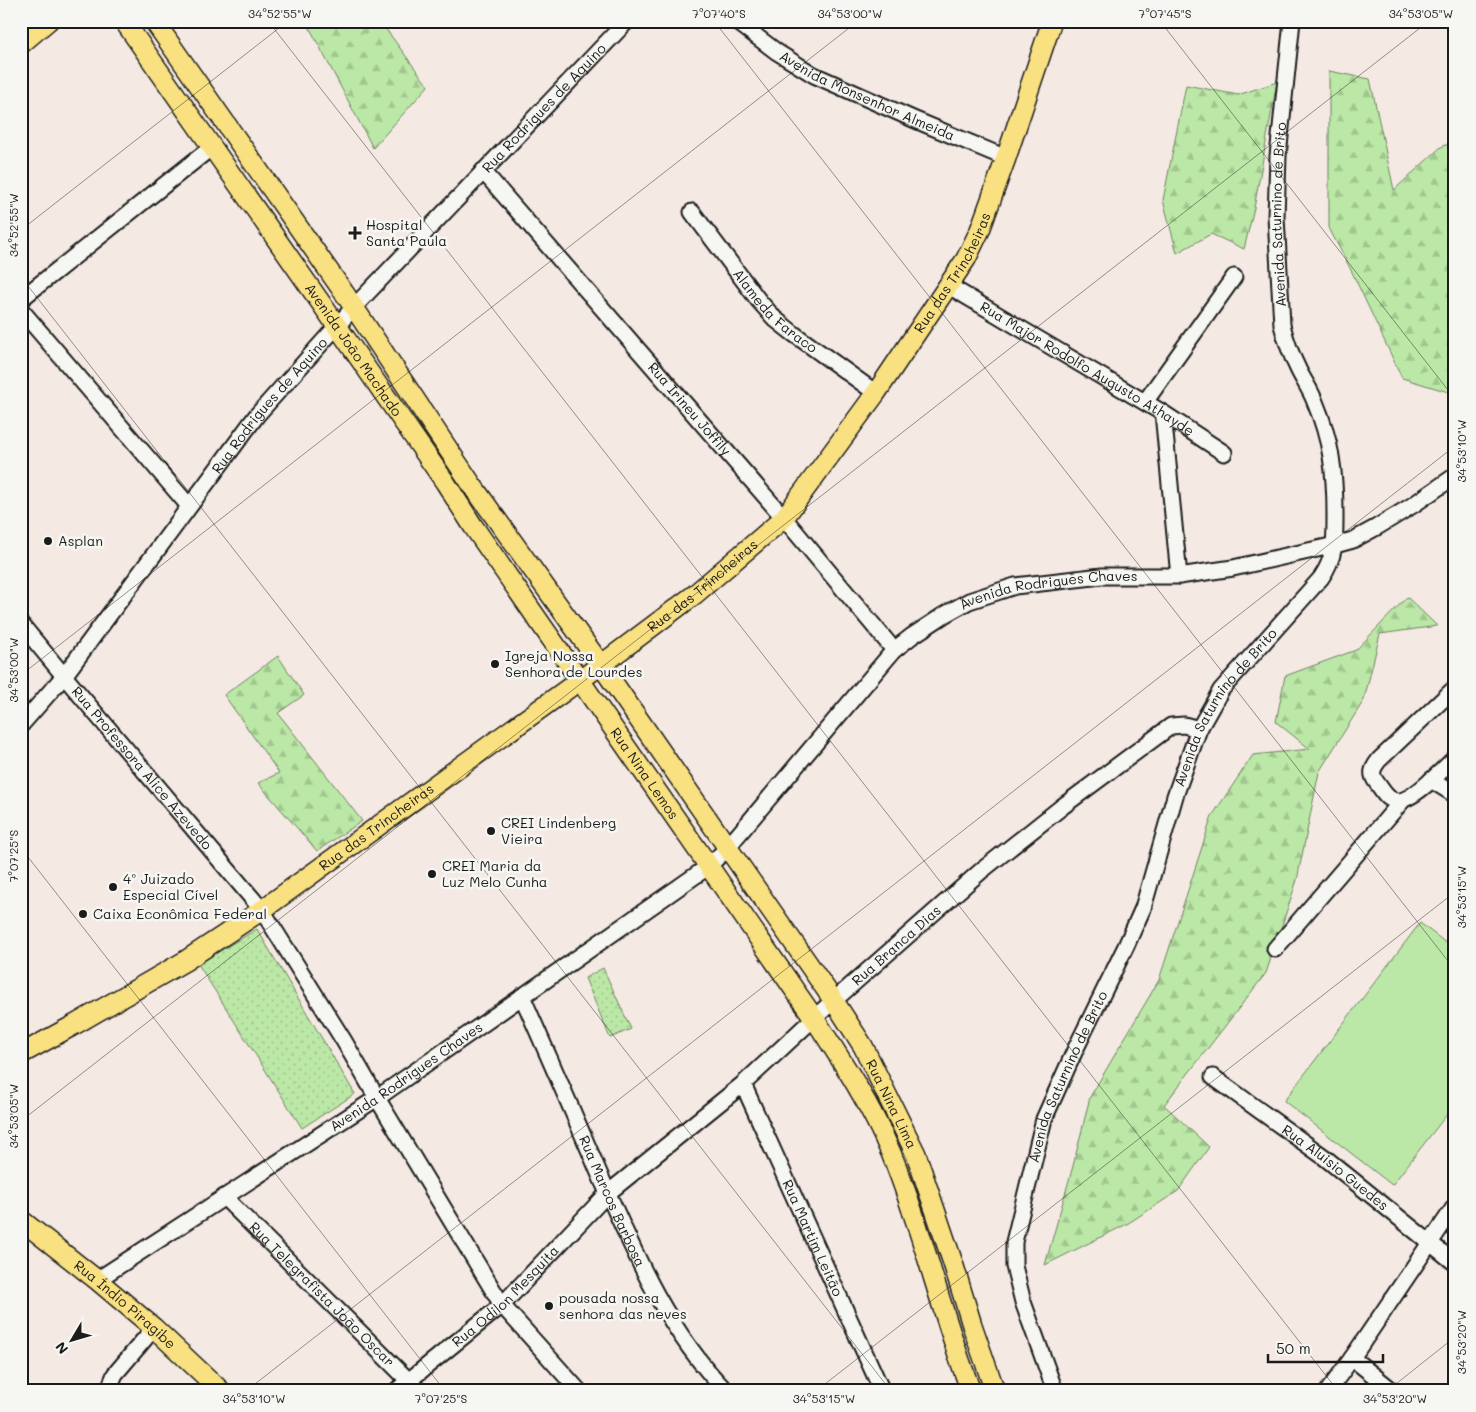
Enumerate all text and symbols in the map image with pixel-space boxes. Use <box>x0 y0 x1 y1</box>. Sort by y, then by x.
text: 34°52'55"W <box>248 5 312 21</box>
text: 7°07'40"S <box>692 5 746 21</box>
text: 34°53'00"W <box>818 5 882 21</box>
text: 7°07'45"S <box>1138 5 1192 21</box>
text: 34°53'05"W <box>1389 5 1453 21</box>
street label: Rua Rodrigues de Aquino <box>477 39 610 176</box>
street label: Avenida Monsenhor Almeida <box>776 46 958 145</box>
street label: Avenida Saturnino de Brito <box>1266 121 1290 308</box>
text: 34°52'55"W <box>5 193 21 257</box>
street label: Rua das Trincheiras <box>909 210 995 337</box>
place label: Hospital Santa Paula <box>366 215 447 250</box>
marker: Hospital Santa Paula <box>348 226 362 240</box>
street label: Alameda Faraco <box>729 265 822 357</box>
street label: Avenida João Machado <box>301 279 407 420</box>
street label: Rua Major Rodolfo Augusto Athayde <box>977 297 1198 440</box>
street label: Rua Rodrigues de Aquino <box>207 333 331 477</box>
street label: Rua Irineu Joffily <box>644 358 736 459</box>
text: 34°53'10"W <box>1453 420 1469 482</box>
place label: Asplan <box>58 531 103 550</box>
marker: Asplan <box>42 535 54 547</box>
street label: Rua das Trincheiras <box>643 535 761 636</box>
street label: Avenida Rodrigues Chaves <box>956 566 1138 614</box>
street label: Avenida Saturnino de Brito <box>1169 624 1281 789</box>
text: 34°53'00"W <box>5 638 21 702</box>
place label: Igreja Nossa Senhora de Lourdes <box>505 646 642 681</box>
marker: Igreja Nossa Senhora de Lourdes <box>489 658 501 670</box>
street label: Rua Professora Alice Azevedo <box>68 682 217 853</box>
street label: Rua Nina Lemos <box>606 723 683 823</box>
street label: Rua das Trincheiras <box>315 779 437 875</box>
place label: CREI Lindenberg Vieira <box>501 813 616 848</box>
marker: CREI Lindenberg Vieira <box>485 825 497 837</box>
text: 7°07'25"S <box>5 829 21 882</box>
place label: CREI Maria da Luz Melo Cunha <box>442 856 547 891</box>
text: 34°53'15"W <box>1453 866 1469 928</box>
marker: CREI Maria da Luz Melo Cunha <box>426 868 438 880</box>
place label: 4º Juizado Especial Cível <box>123 869 218 904</box>
marker: 4º Juizado Especial Cível <box>107 881 119 893</box>
street label: Rua Branca Dias <box>847 901 945 990</box>
place label: Caixa Econômica Federal <box>93 904 267 923</box>
marker: Caixa Econômica Federal <box>77 908 89 920</box>
street label: Avenida Saturnino de Brito <box>1024 988 1112 1165</box>
street label: Avenida Rodrigues Chaves <box>326 1017 486 1135</box>
street label: Rua Nina Lima <box>862 1056 922 1152</box>
text: 34°53'05"W <box>5 1084 21 1148</box>
street label: Rua Aluisio Guedes <box>1278 1120 1393 1214</box>
street label: Rua Marcos Barbosa <box>575 1132 650 1270</box>
street label: Rua Martim Leitão <box>778 1176 848 1299</box>
street label: Rua Telegrafista João Oscar <box>245 1217 399 1370</box>
street label: Rua Odilon Mesquita <box>448 1241 563 1351</box>
street label: Rua Índio Piragibe <box>70 1255 180 1353</box>
place label: pousada nossa senhora das neves <box>559 1288 687 1323</box>
marker: pousada nossa senhora das neves <box>543 1300 555 1312</box>
text: 34°53'20"W <box>1453 1310 1469 1374</box>
north arrow <box>48 1314 98 1364</box>
scale bar <box>1268 1332 1384 1364</box>
text: N <box>51 1338 72 1358</box>
text: 50 m <box>1276 1338 1311 1358</box>
text: 34°53'10"W <box>223 1390 285 1406</box>
text: 7°07'25"S <box>415 1390 468 1406</box>
text: 34°53'15"W <box>793 1390 855 1406</box>
text: 34°53'20"W <box>1363 1390 1427 1406</box>

